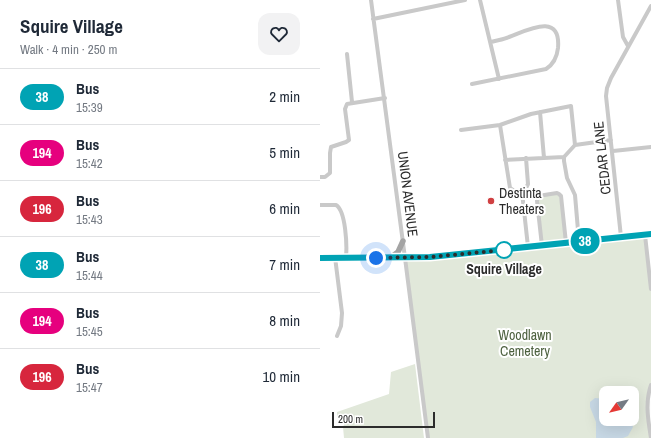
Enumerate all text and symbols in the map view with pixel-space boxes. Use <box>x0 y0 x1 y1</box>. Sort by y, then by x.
text: Squire Village <box>20 13 123 39</box>
button: heart <box>258 13 300 55</box>
text: Walk · 4 min · 250 m <box>20 41 117 58</box>
text: Bus <box>76 78 99 99</box>
text: 2 min <box>269 86 300 107</box>
text: 38 <box>36 88 48 106</box>
text: 15:39 <box>76 99 103 116</box>
street label: CEDAR LANE <box>589 121 615 195</box>
text: Bus <box>76 134 99 155</box>
text: 5 min <box>269 142 300 163</box>
text: 194 <box>32 144 52 162</box>
street label: UNION AVENUE <box>394 150 422 238</box>
text: 15:42 <box>76 155 103 172</box>
place label: Destinta Theaters <box>499 184 545 218</box>
text: Bus <box>76 190 99 211</box>
marker: Destinta Theaters <box>486 196 496 206</box>
text: 6 min <box>269 198 300 219</box>
text: 196 <box>32 200 52 218</box>
text: 15:43 <box>76 211 103 228</box>
line badge: 38 <box>567 228 603 254</box>
text: 38 <box>579 232 591 250</box>
marker: Squire Village <box>495 241 513 259</box>
text: Bus <box>76 246 99 267</box>
your location <box>366 248 386 268</box>
text: 7 min <box>269 254 300 275</box>
text: 38 <box>36 256 48 274</box>
place label: Squire Village <box>466 260 542 278</box>
text: 15:44 <box>76 267 103 284</box>
text: Bus <box>76 302 99 323</box>
text: 8 min <box>269 310 300 331</box>
text: 194 <box>32 312 52 330</box>
text: 15:45 <box>76 323 103 340</box>
park label: Woodlawn Cemetery <box>498 326 552 360</box>
text: Bus <box>76 358 99 379</box>
text: 10 min <box>262 366 300 387</box>
text: 196 <box>32 368 52 386</box>
text: 15:47 <box>76 379 103 396</box>
north arrow <box>599 386 639 426</box>
map controls <box>599 386 639 426</box>
scale bar <box>332 410 435 429</box>
text: 200 m <box>338 412 363 426</box>

